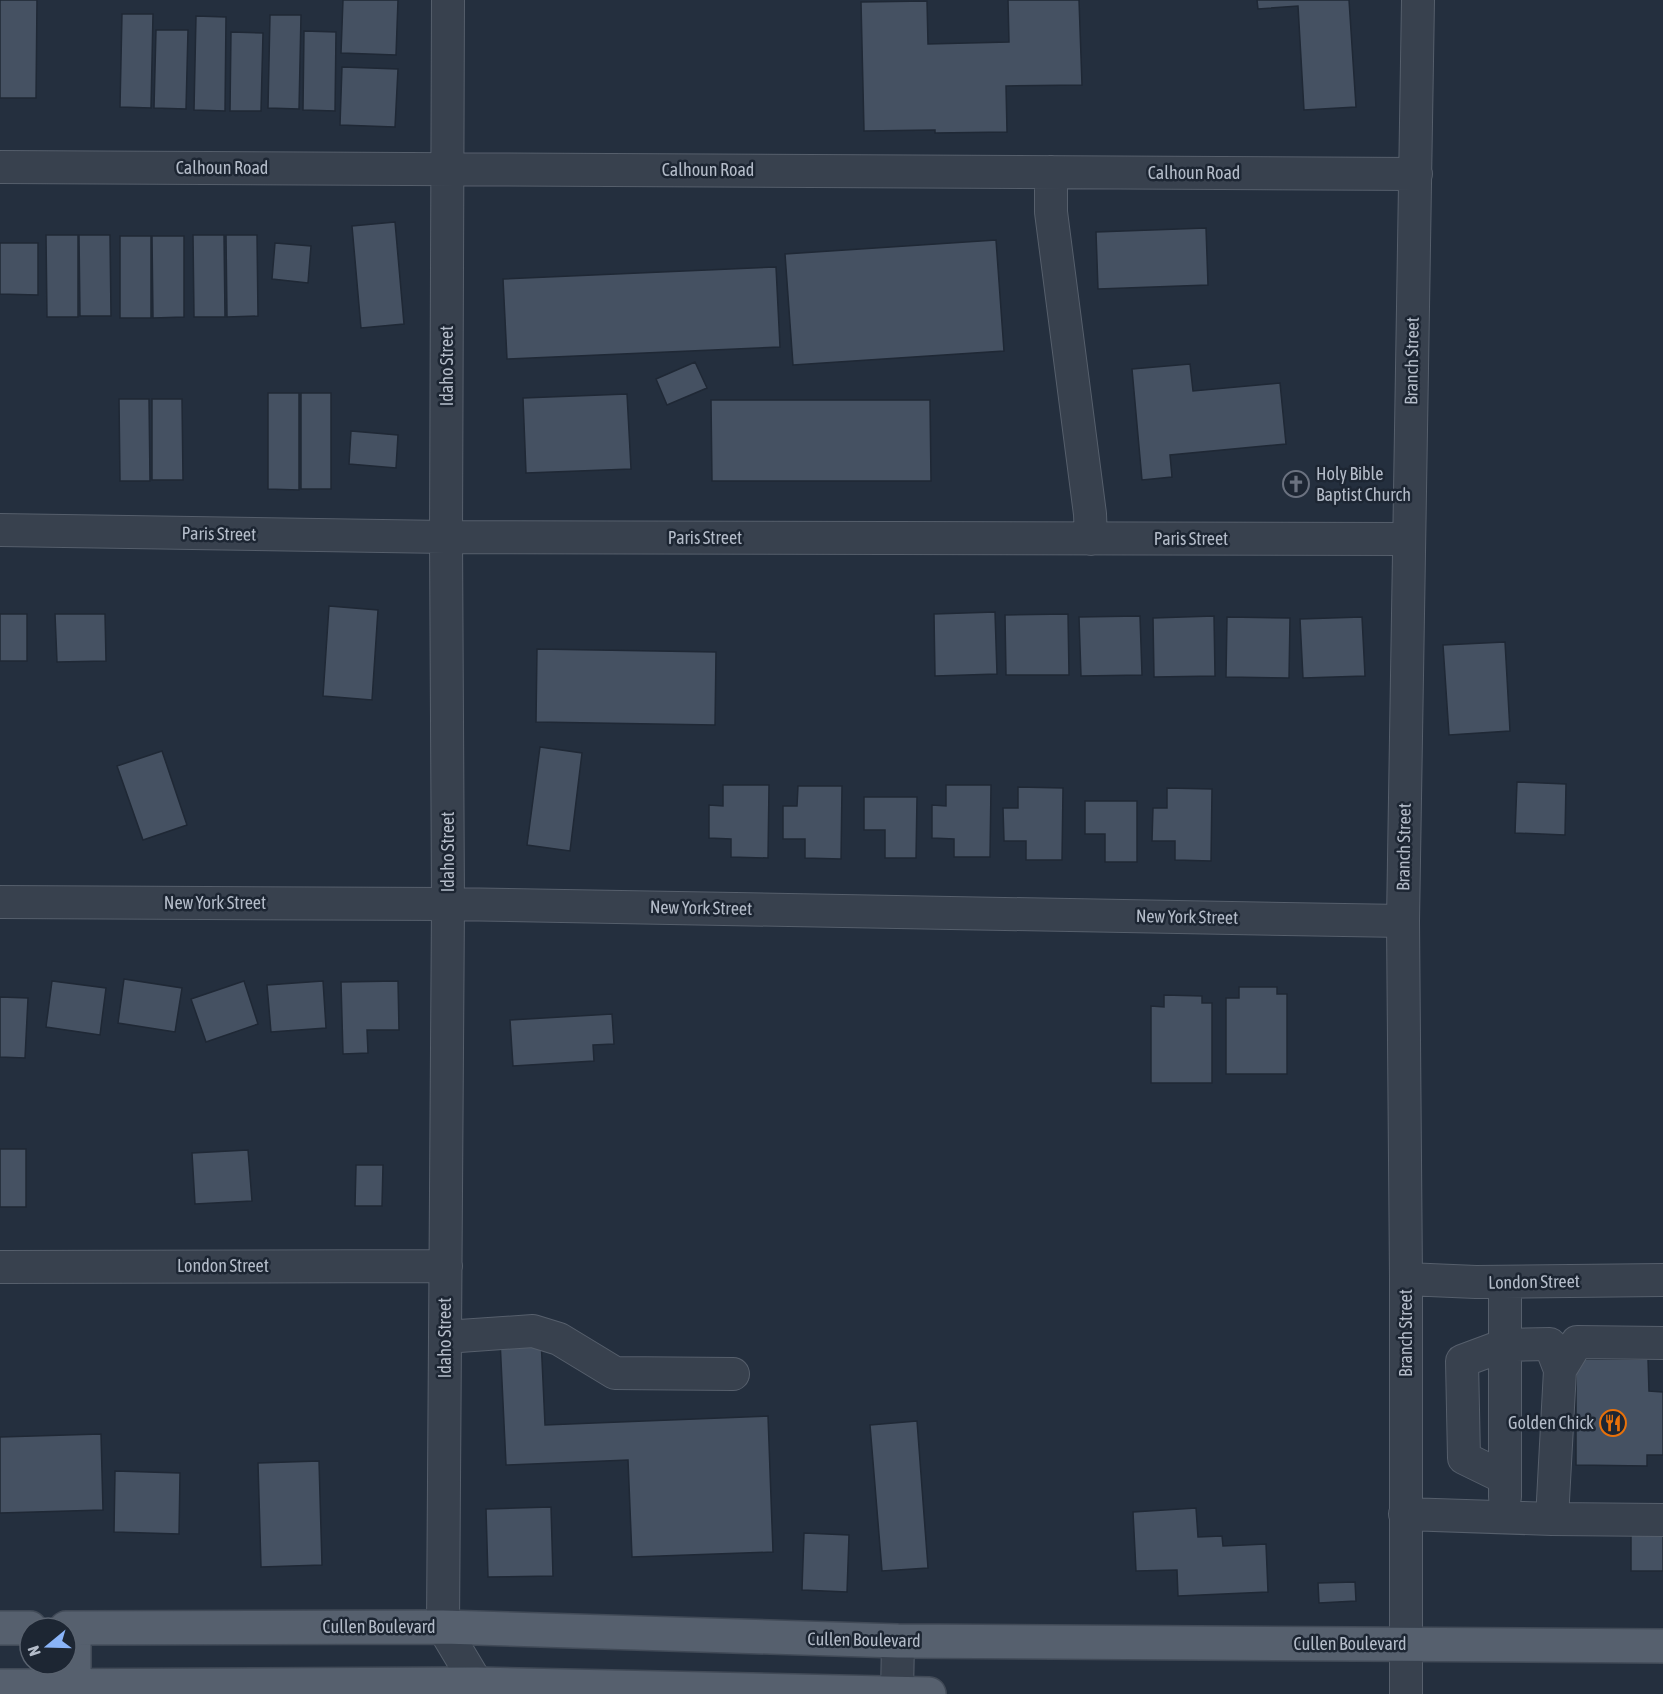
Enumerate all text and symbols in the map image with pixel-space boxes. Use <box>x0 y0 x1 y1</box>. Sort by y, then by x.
street label: Calhoun Road <box>176 157 268 178</box>
street label: Calhoun Road <box>662 159 754 180</box>
street label: Calhoun Road <box>1148 162 1240 183</box>
street label: Branch Street <box>1400 317 1423 405</box>
street label: Idaho Street <box>436 326 457 406</box>
place label: Holy Bible Baptist Church <box>1316 463 1411 505</box>
church icon: Holy Bible Baptist Church <box>1281 469 1311 499</box>
street label: Paris Street <box>182 522 256 545</box>
street label: Paris Street <box>668 527 742 548</box>
street label: Paris Street <box>1154 528 1228 549</box>
street label: Branch Street <box>1392 803 1415 891</box>
street label: Idaho Street <box>437 812 458 892</box>
street label: New York Street <box>164 892 266 913</box>
street label: New York Street <box>650 896 752 919</box>
street label: New York Street <box>1136 905 1238 928</box>
street label: London Street <box>177 1255 269 1276</box>
street label: London Street <box>1488 1270 1580 1293</box>
street label: Branch Street <box>1395 1289 1416 1377</box>
street label: Idaho Street <box>434 1298 455 1378</box>
restaurant icon: Golden Chick <box>1598 1408 1628 1438</box>
place label: Golden Chick <box>1508 1412 1594 1433</box>
north arrow <box>18 1616 78 1676</box>
street label: Cullen Boulevard <box>322 1616 436 1637</box>
street label: Cullen Boulevard <box>807 1628 921 1651</box>
street label: Cullen Boulevard <box>1293 1633 1407 1654</box>
text: N <box>24 1643 44 1658</box>

